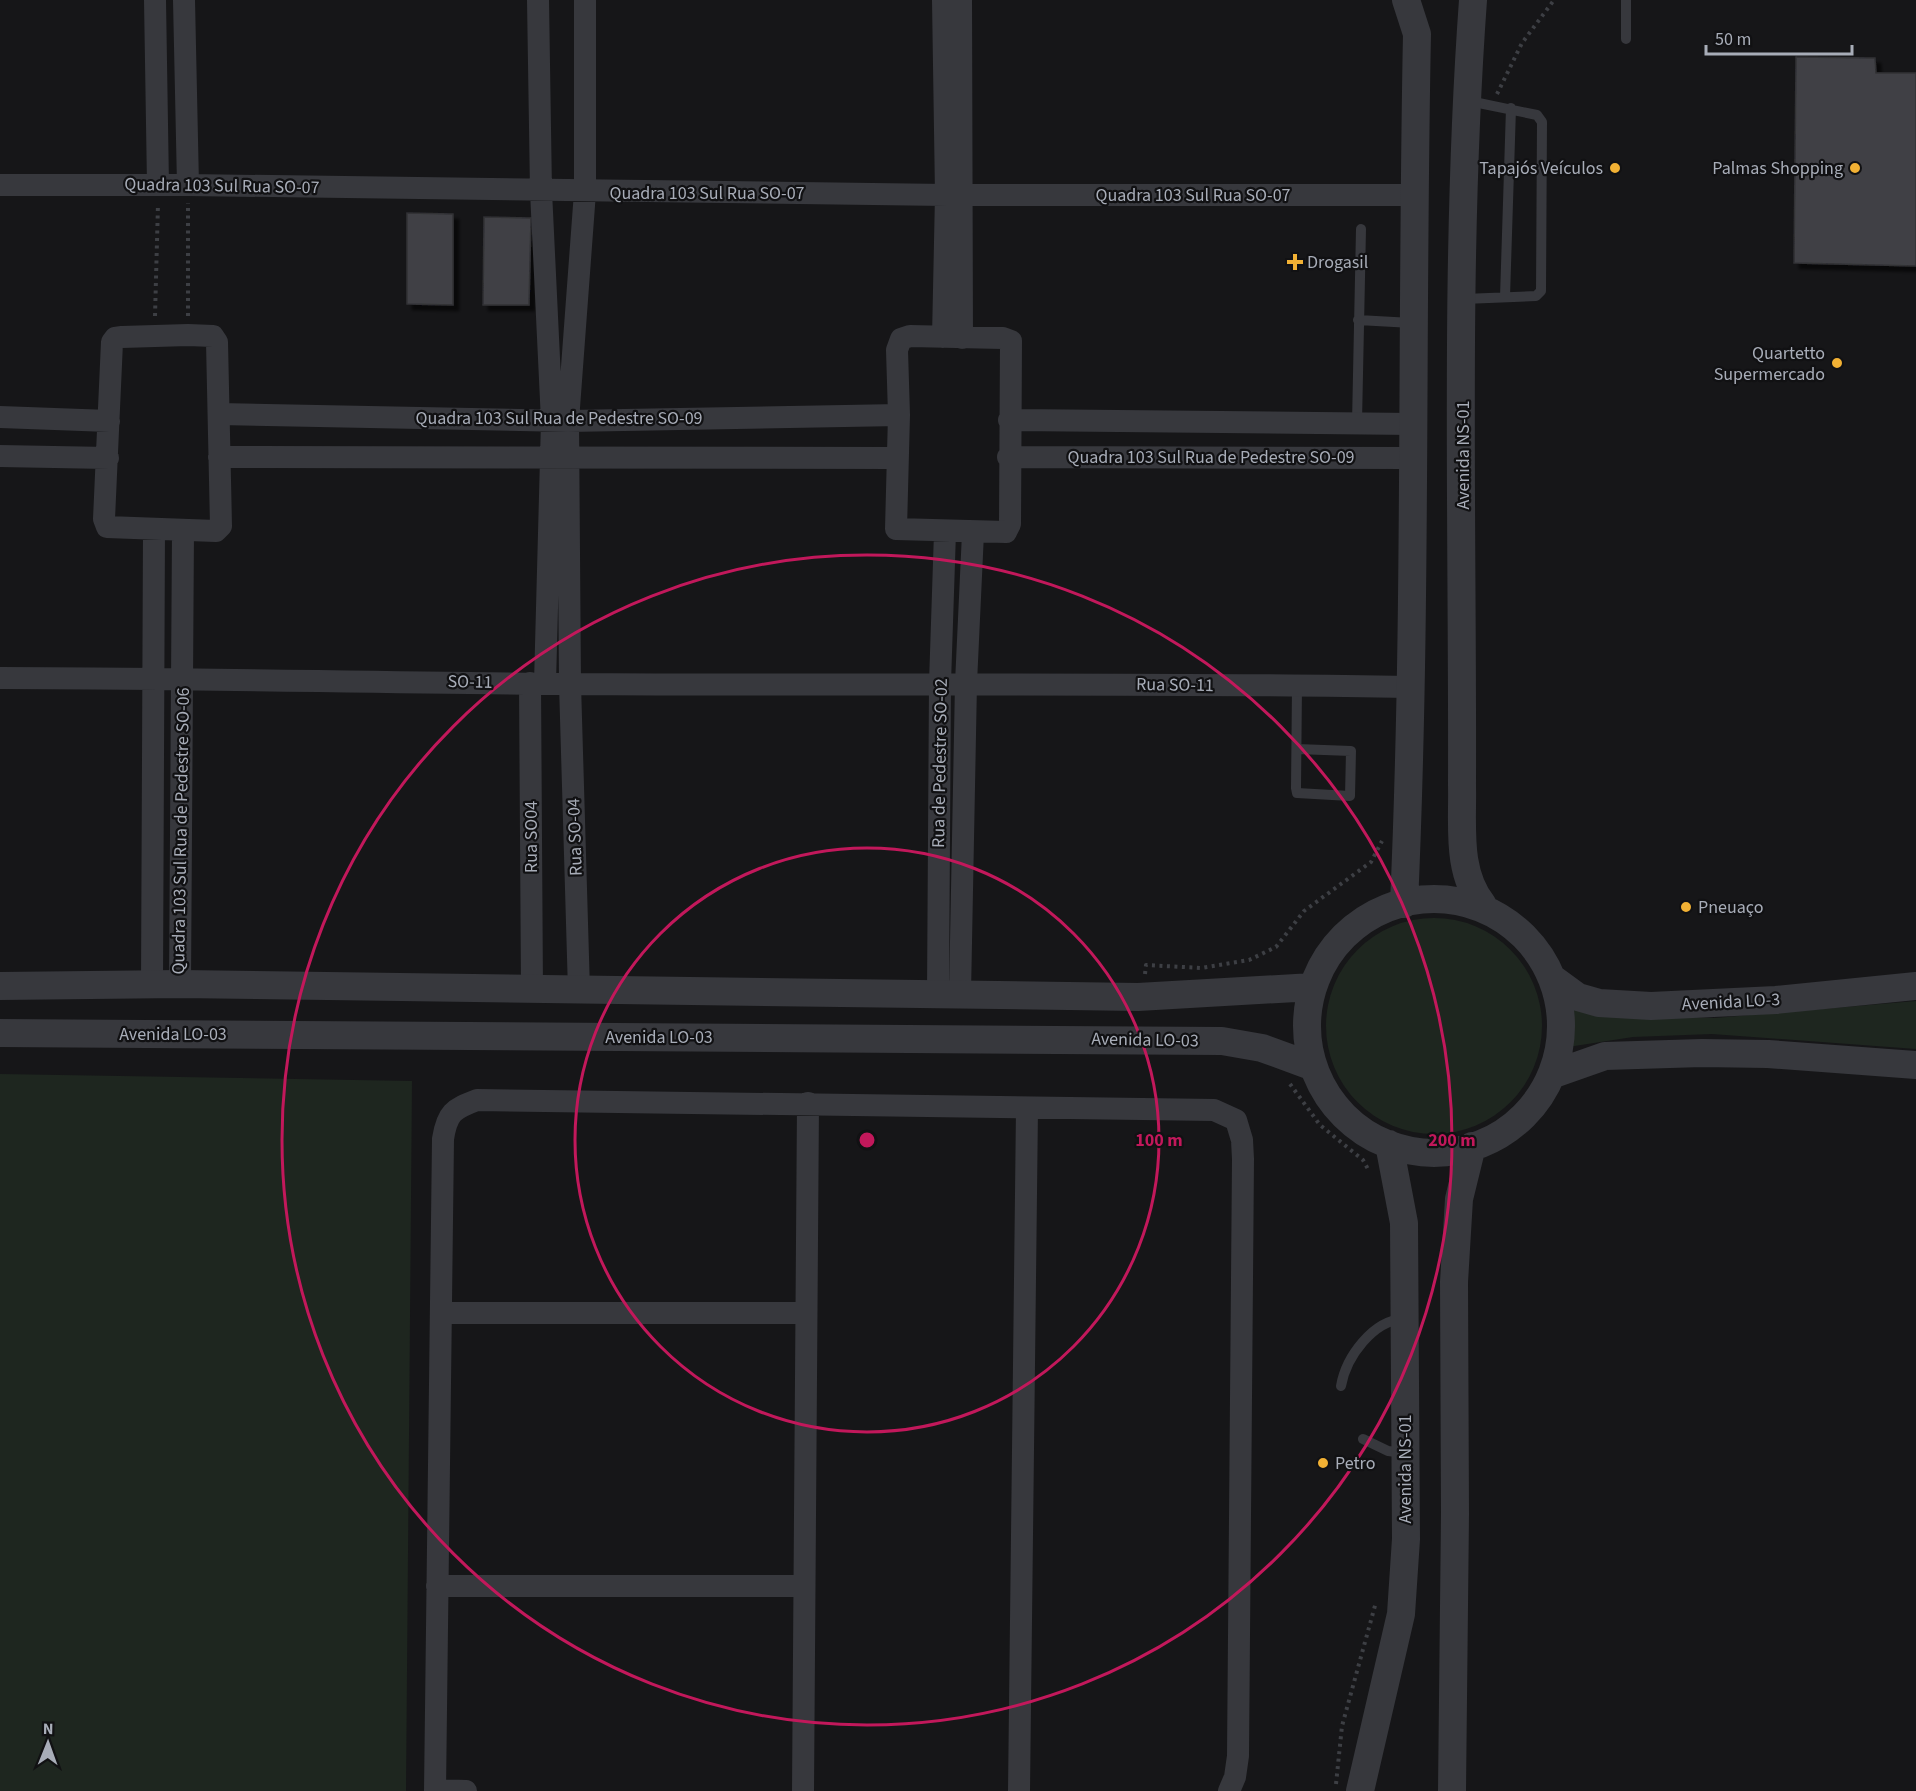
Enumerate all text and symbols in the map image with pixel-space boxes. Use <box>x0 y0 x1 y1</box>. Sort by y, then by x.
scale bar <box>1706 18 1852 56</box>
text: 50 m <box>1715 27 1751 52</box>
place label: Tapajós Veículos <box>1479 156 1603 181</box>
place label: Palmas Shopping <box>1712 156 1843 181</box>
marker: Tapajós Veículos <box>1608 161 1622 175</box>
marker: Palmas Shopping <box>1848 161 1862 175</box>
street label: Quadra 103 Sul Rua SO-07 <box>124 172 320 200</box>
street label: Quadra 103 Sul Rua SO-07 <box>609 181 805 206</box>
street label: Quadra 103 Sul Rua SO-07 <box>1095 183 1291 208</box>
place label: Drogasil <box>1307 250 1368 275</box>
marker: Drogasil <box>1288 255 1302 269</box>
place label: Quartetto Supermercado <box>1714 341 1825 387</box>
marker: Quartetto Supermercado <box>1830 356 1844 370</box>
street label: Avenida NS-01 <box>1451 401 1476 509</box>
street label: Quadra 103 Sul Rua de Pedestre SO-09 <box>415 406 703 431</box>
street label: Quadra 103 Sul Rua de Pedestre SO-09 <box>1067 445 1355 470</box>
street label: SO-11 <box>447 669 493 695</box>
street label: Rua SO-11 <box>1136 672 1214 698</box>
street label: Rua de Pedestre SO-02 <box>926 678 954 848</box>
street label: Quadra 103 Sul Rua de Pedestre SO-06 <box>166 687 196 975</box>
street label: Rua SO-04 <box>561 798 589 876</box>
street label: Rua SO04 <box>519 801 544 873</box>
place label: Pneuaço <box>1698 895 1763 920</box>
marker: Pneuaço <box>1679 900 1693 914</box>
street label: Avenida LO-3 <box>1681 987 1781 1017</box>
street label: Avenida LO-03 <box>119 1022 227 1047</box>
street label: Avenida LO-03 <box>605 1025 713 1050</box>
street label: Avenida LO-03 <box>1091 1027 1199 1053</box>
text: 100 m <box>1135 1128 1183 1153</box>
text: 200 m <box>1428 1128 1476 1153</box>
centre of rings <box>857 1130 877 1150</box>
street label: Avenida NS-01 <box>1393 1415 1418 1523</box>
place label: Petro <box>1335 1451 1375 1476</box>
marker: Petro <box>1316 1456 1330 1470</box>
north arrow <box>18 1713 78 1773</box>
text: N <box>43 1718 54 1740</box>

